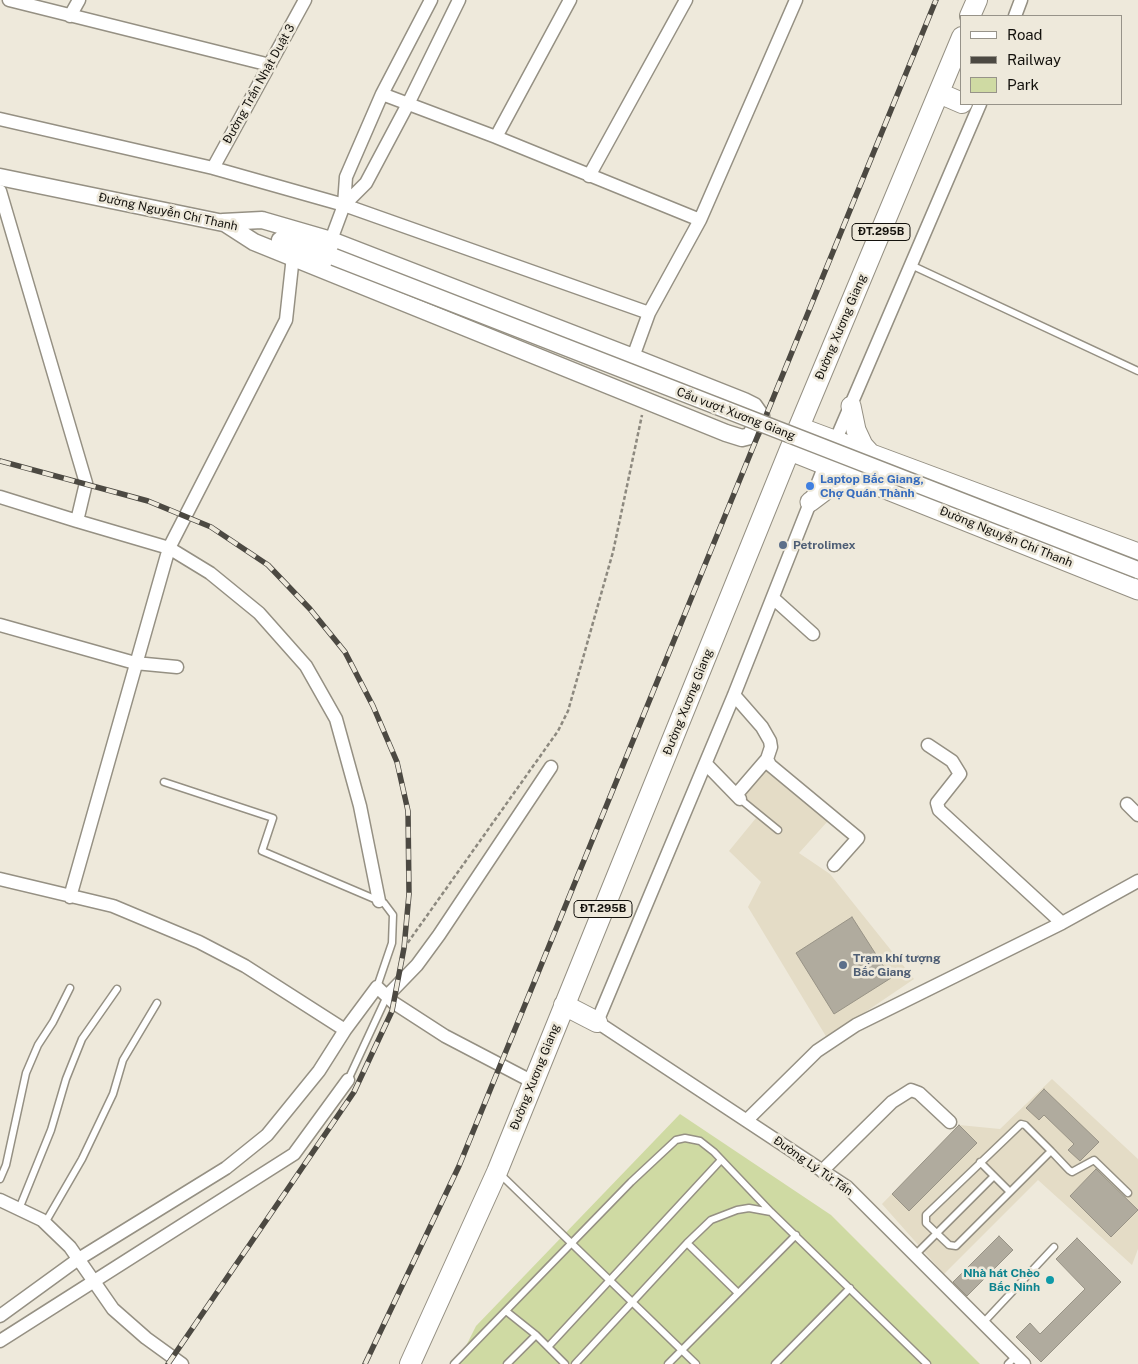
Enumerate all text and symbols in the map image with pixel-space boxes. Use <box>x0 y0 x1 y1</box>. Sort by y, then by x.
legend <box>960 15 1123 105</box>
street label: Đường Trần Nhật Duật 3 <box>220 21 298 147</box>
text: Road <box>1007 26 1043 43</box>
text: Railway <box>1007 51 1061 68</box>
text: Park <box>1007 76 1039 93</box>
street label: Đường Nguyễn Chí Thanh <box>97 190 239 234</box>
road number: ĐT.295B <box>852 223 910 240</box>
street label: Đường Xương Giang <box>812 272 870 382</box>
street label: Cầu vượt Xương Giang <box>675 385 797 443</box>
place label: Laptop Bắc Giang, Chợ Quán Thành <box>820 472 924 500</box>
marker: Laptop Bắc Giang, Chợ Quán Thành <box>804 480 816 492</box>
street label: Đường Nguyễn Chí Thanh <box>937 504 1075 570</box>
place label: Petrolimex <box>793 538 856 552</box>
marker: Petrolimex <box>777 539 789 551</box>
street label: Đường Xương Giang <box>660 647 716 757</box>
road number: ĐT.295B <box>574 901 632 918</box>
place label: Trạm khí tượng Bắc Giang <box>853 951 940 979</box>
marker: Trạm khí tượng Bắc Giang <box>837 959 849 971</box>
street label: Đường Xương Giang <box>507 1022 563 1132</box>
street label: Đường Lý Tử Tấn <box>771 1133 855 1199</box>
place label: Nhà hát Chèo Bắc Ninh <box>963 1266 1040 1294</box>
marker: Nhà hát Chèo Bắc Ninh <box>1044 1274 1056 1286</box>

